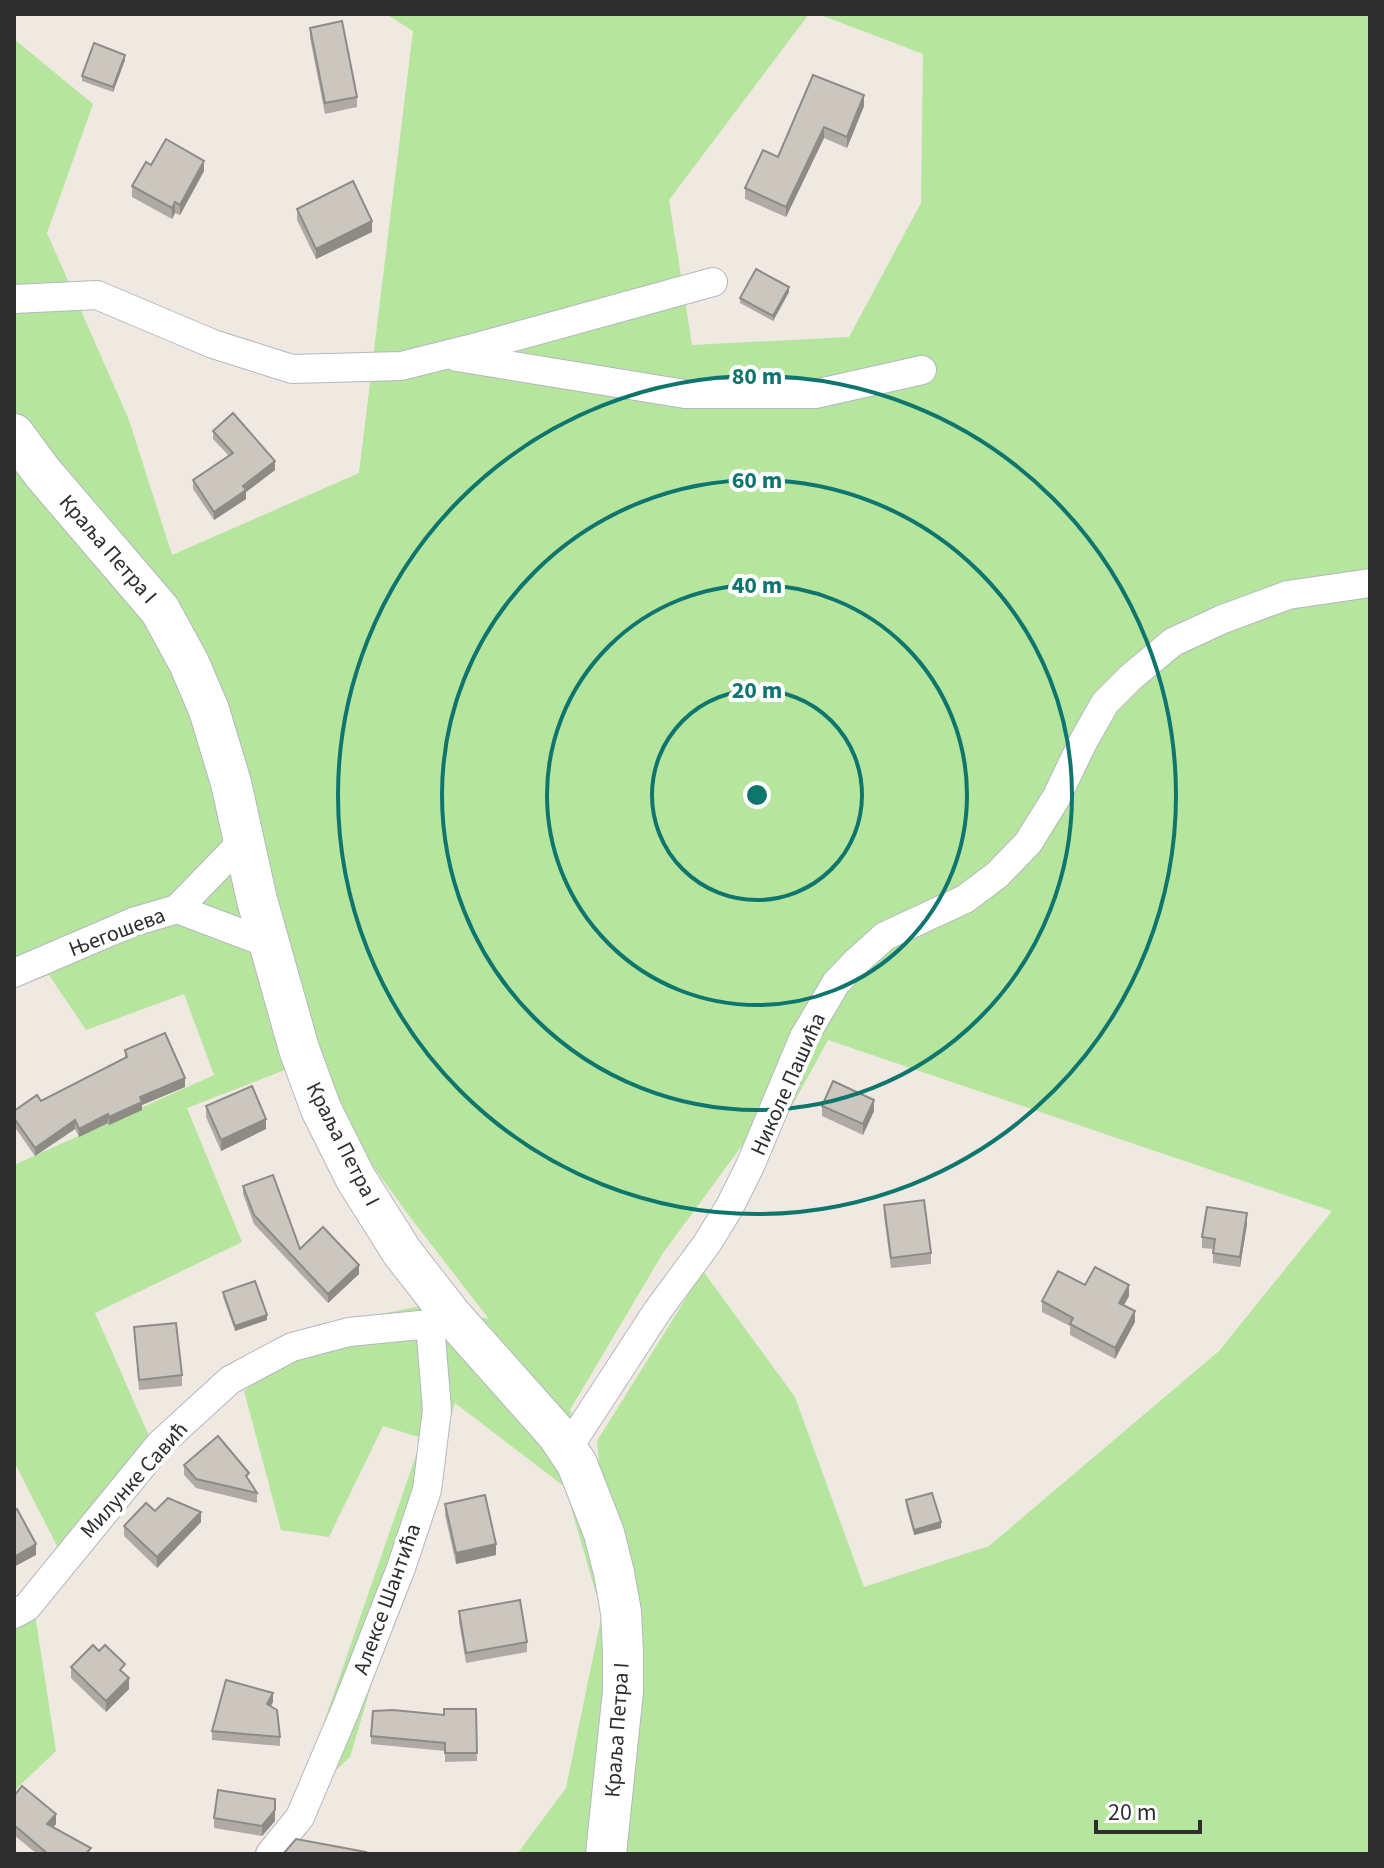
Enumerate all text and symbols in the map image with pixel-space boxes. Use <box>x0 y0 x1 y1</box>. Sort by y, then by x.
text: 80 m <box>732 359 782 394</box>
text: 60 m <box>732 463 782 498</box>
street label: Краља Петра I <box>51 487 165 611</box>
text: 40 m <box>732 568 782 603</box>
text: 20 m <box>732 673 782 708</box>
centre of rings <box>743 781 771 809</box>
street label: Његошева <box>64 899 170 965</box>
street label: Николе Пашића <box>742 1007 834 1161</box>
street label: Краља Петра I <box>298 1076 388 1212</box>
street label: Милунке Савић <box>73 1414 195 1546</box>
street label: Алексе Шантића <box>345 1519 429 1679</box>
street label: Краља Петра I <box>596 1661 638 1799</box>
scale bar <box>1096 1784 1200 1834</box>
text: 20 m <box>1108 1795 1157 1830</box>

